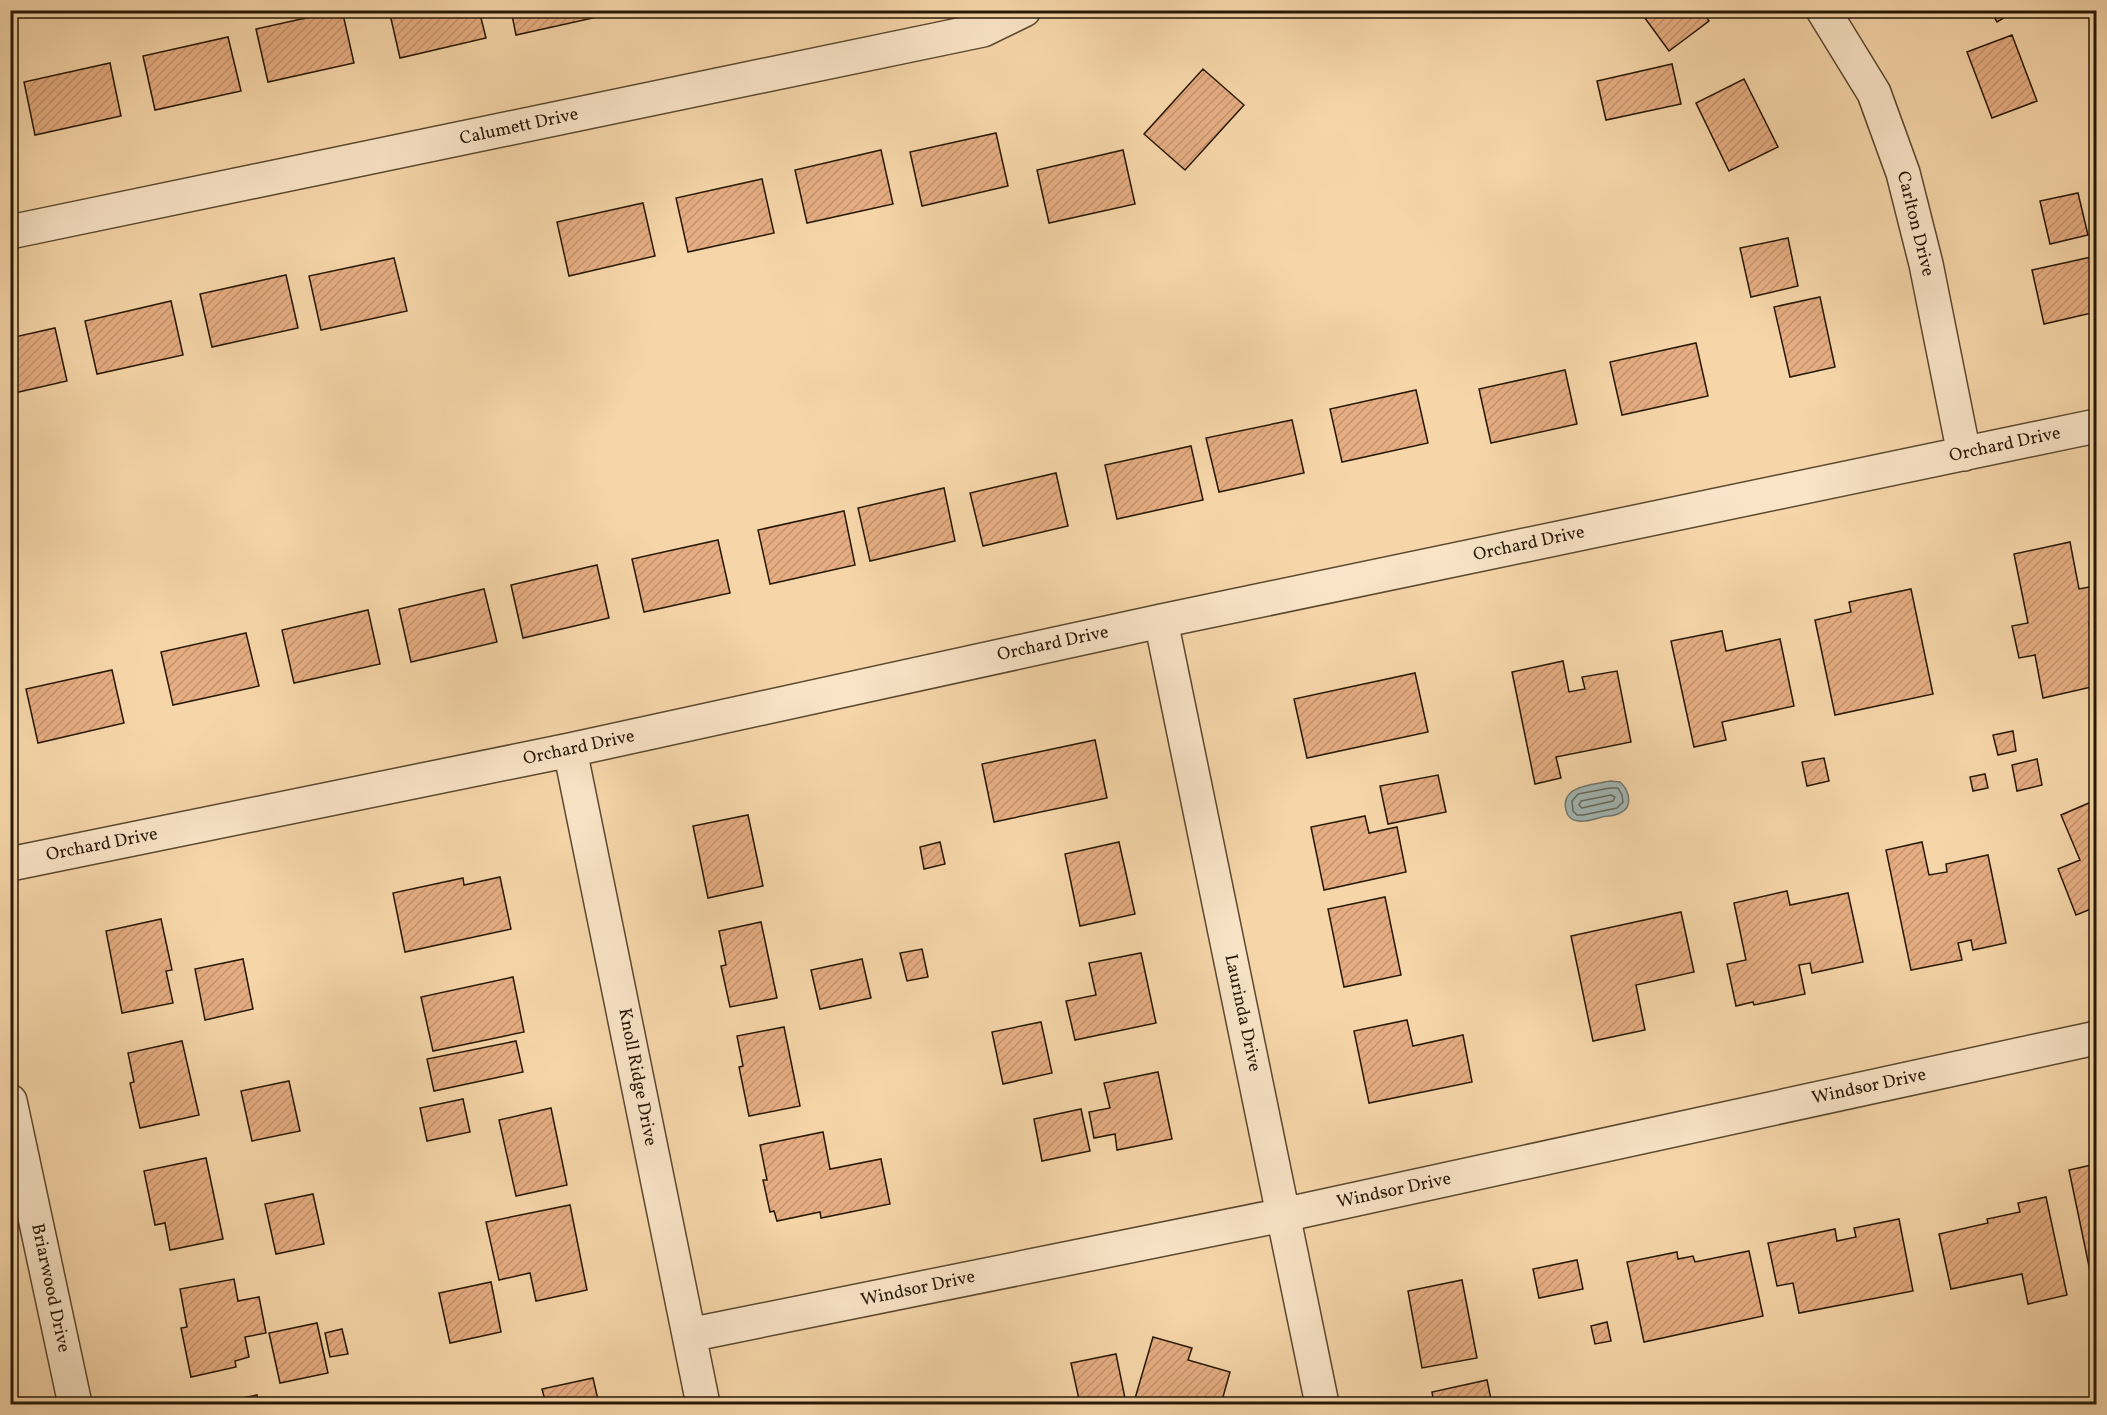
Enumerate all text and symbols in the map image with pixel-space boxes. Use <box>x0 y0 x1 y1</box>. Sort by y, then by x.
street label: Calumett Drive <box>457 102 581 152</box>
street label: Carlton Drive <box>1890 169 1940 279</box>
street label: Orchard Drive <box>1947 421 2063 469</box>
street label: Orchard Drive <box>1471 520 1587 568</box>
street label: Orchard Drive <box>995 620 1111 668</box>
street label: Orchard Drive <box>521 724 637 772</box>
street label: Orchard Drive <box>44 822 160 868</box>
street label: Laurinda Drive <box>1217 952 1267 1074</box>
street label: Knoll Ridge Drive <box>611 1006 663 1148</box>
street label: Windsor Drive <box>1810 1063 1928 1111</box>
street label: Windsor Drive <box>1335 1167 1453 1215</box>
street label: Briarwood Drive <box>24 1221 76 1355</box>
street label: Windsor Drive <box>859 1265 977 1313</box>

